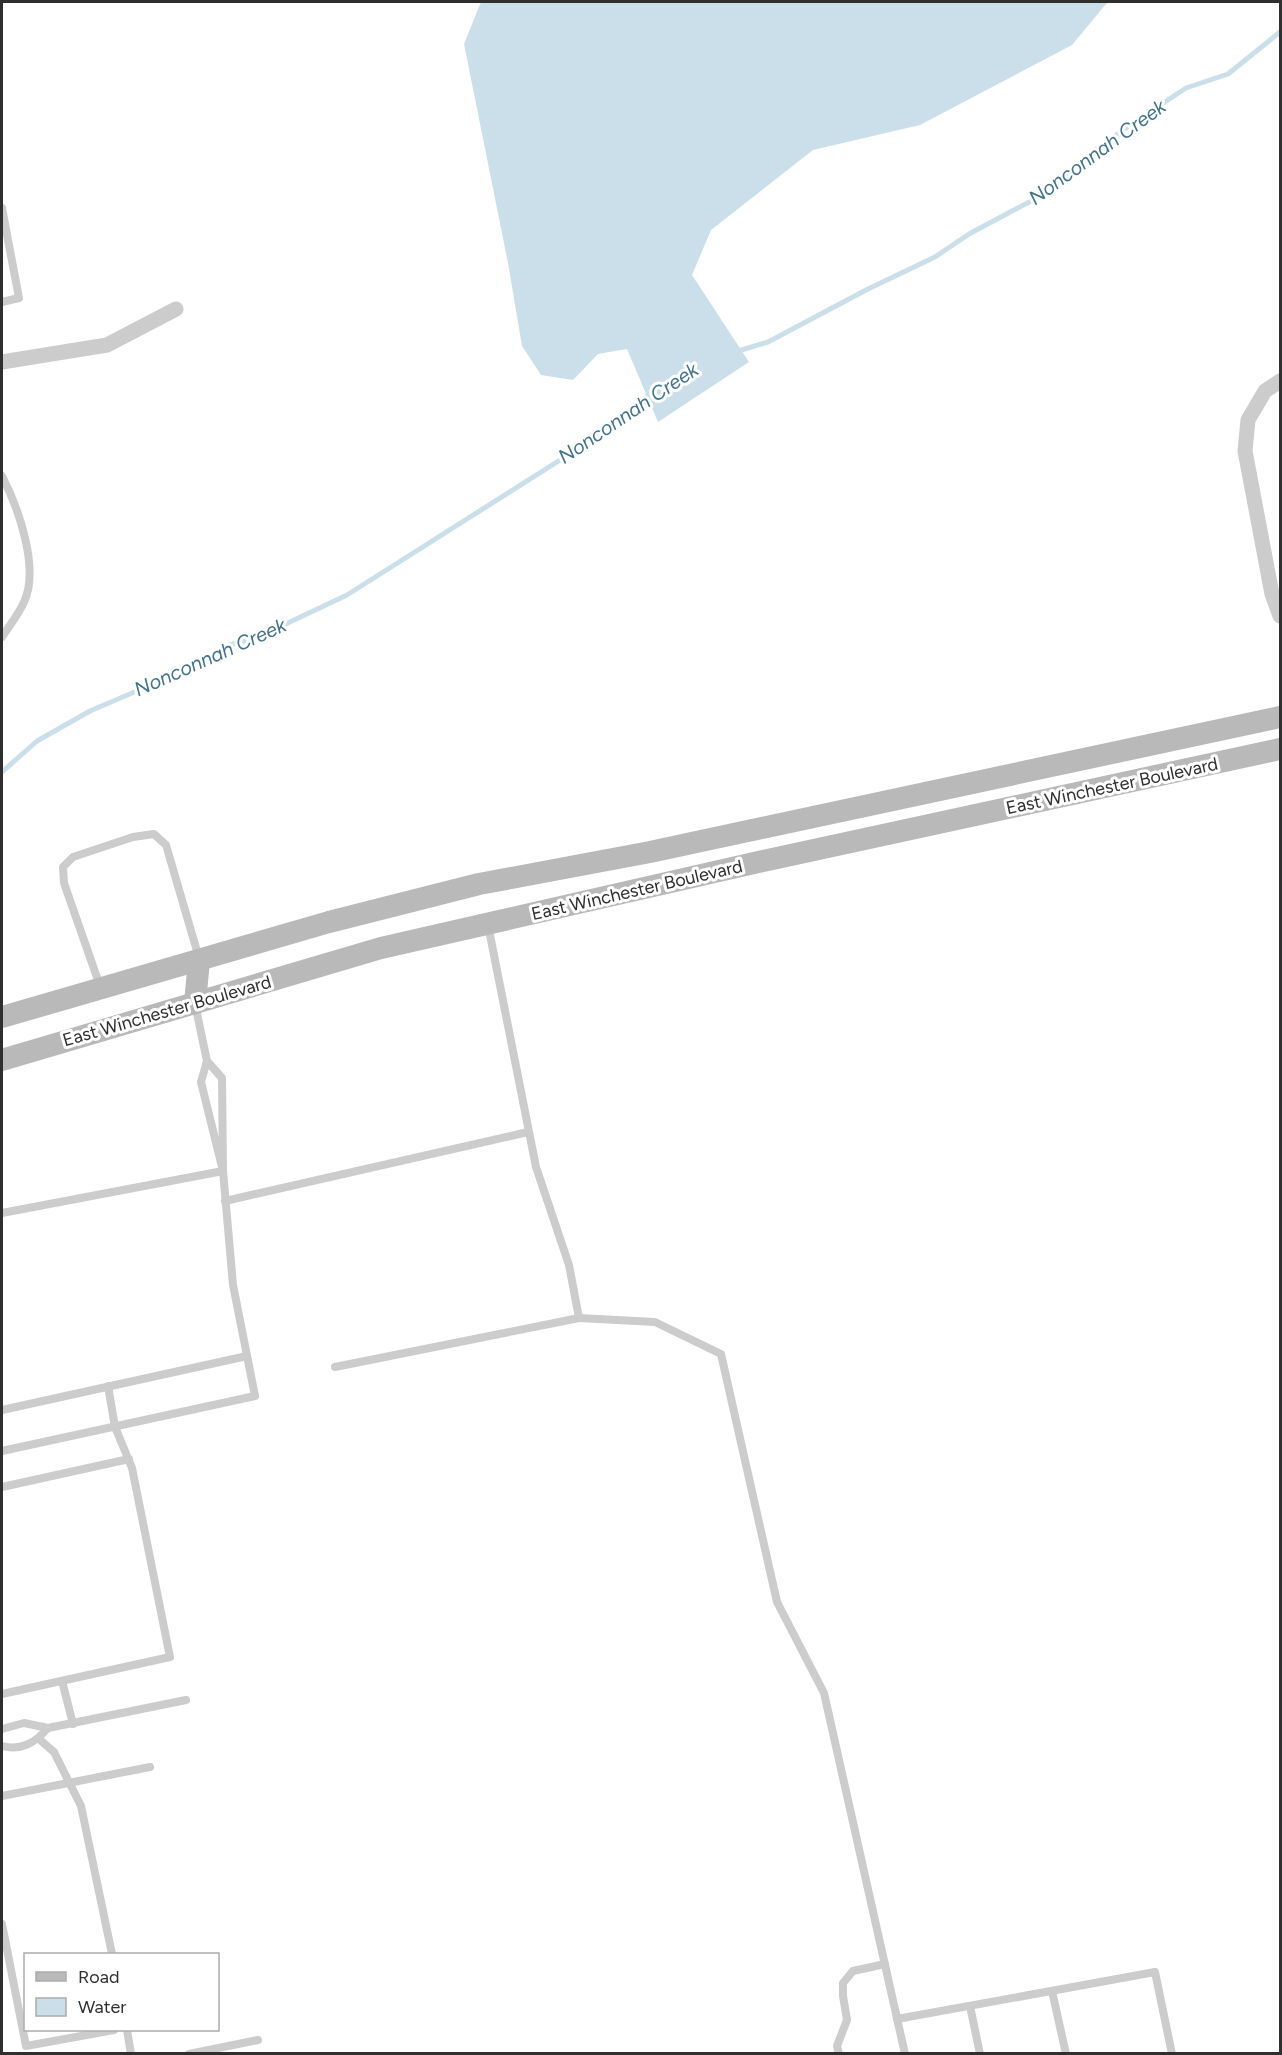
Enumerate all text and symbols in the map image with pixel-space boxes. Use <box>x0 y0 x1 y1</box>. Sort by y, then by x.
water label: Nonconnah Creek <box>1024 93 1171 210</box>
water label: Nonconnah Creek <box>553 357 704 469</box>
water label: Nonconnah Creek <box>130 612 291 701</box>
street label: East Winchester Boulevard <box>1004 753 1220 819</box>
street label: East Winchester Boulevard <box>529 855 745 925</box>
street label: East Winchester Boulevard <box>60 971 274 1051</box>
legend <box>24 1953 219 2031</box>
text: Road <box>78 1966 119 1988</box>
text: Water <box>78 1996 126 2018</box>

